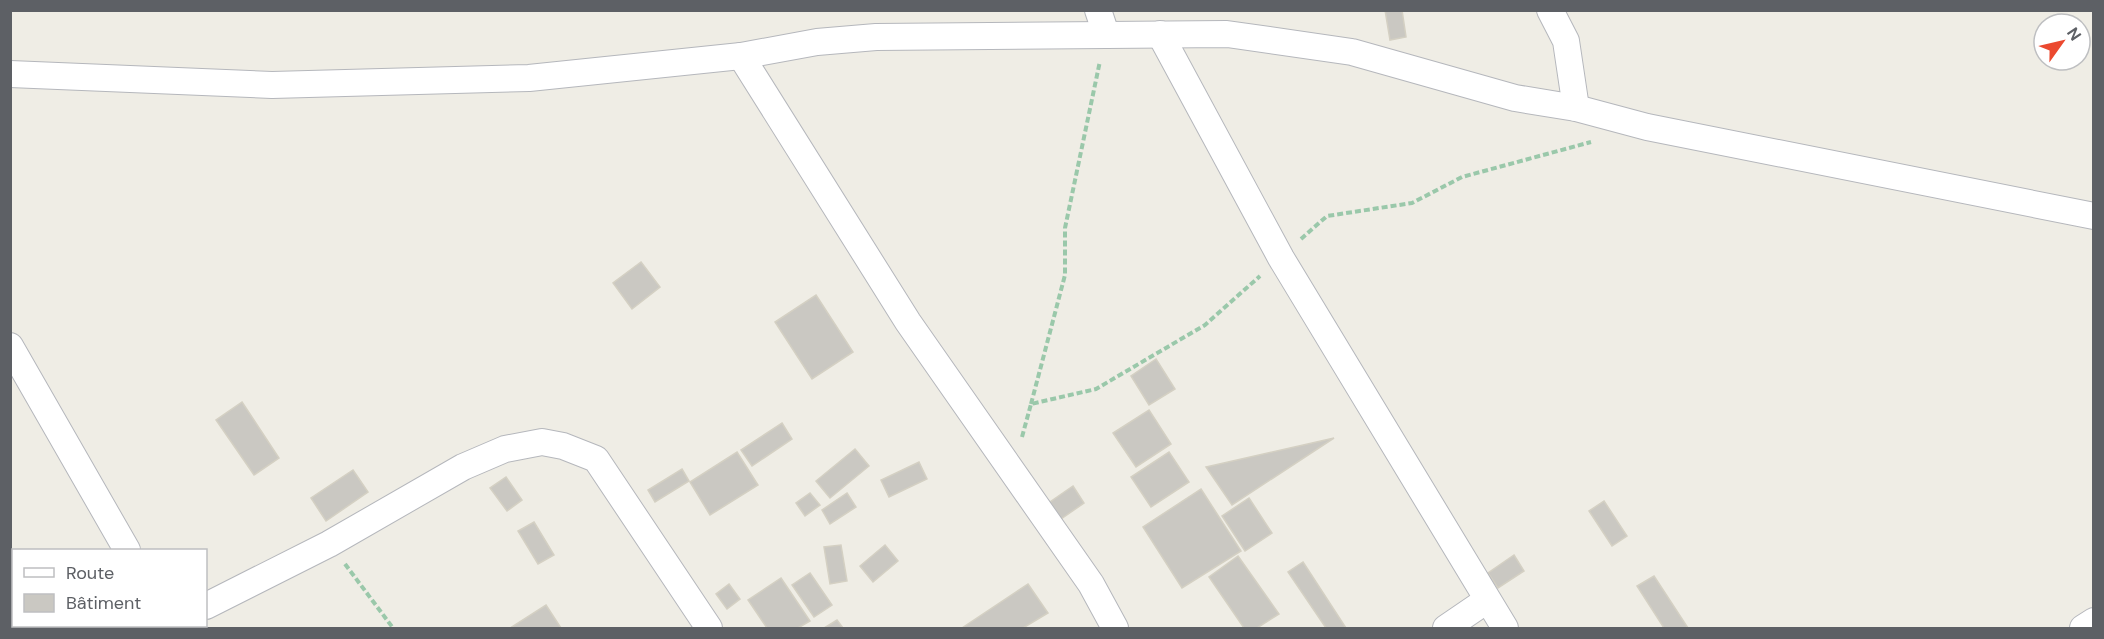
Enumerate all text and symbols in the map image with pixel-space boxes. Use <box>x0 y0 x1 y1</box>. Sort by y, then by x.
north arrow <box>2032 12 2092 72</box>
text: N <box>2062 23 2086 45</box>
legend <box>12 549 207 627</box>
text: Route <box>66 561 114 585</box>
text: Bâtiment <box>66 591 141 615</box>

